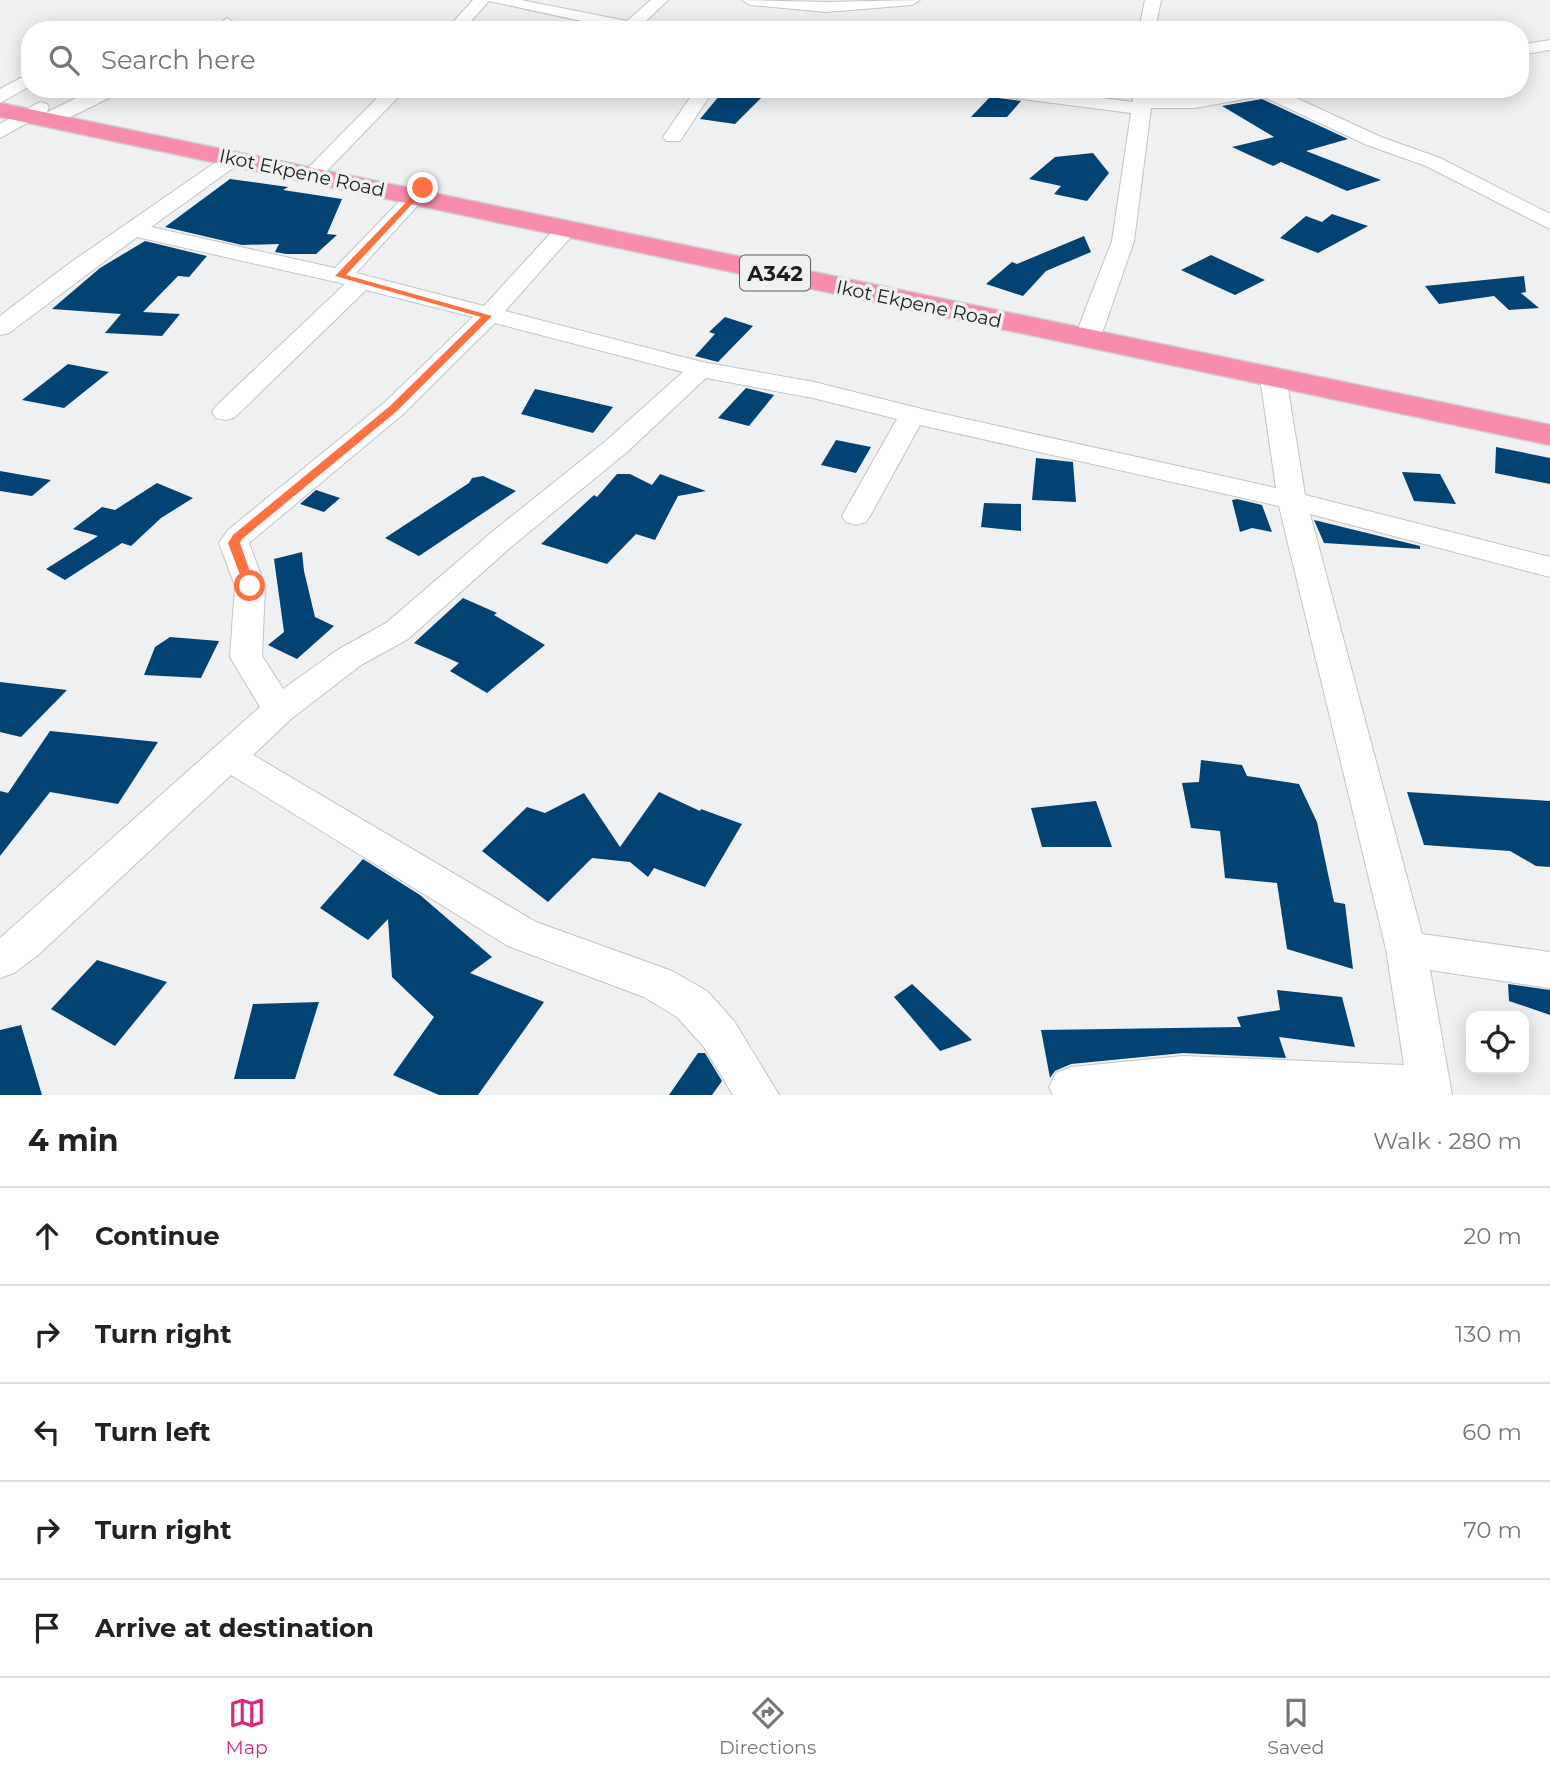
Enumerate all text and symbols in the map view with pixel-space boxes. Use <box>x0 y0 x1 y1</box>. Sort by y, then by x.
search box <box>21 21 1529 98</box>
icon: search <box>45 41 83 79</box>
text: Search here <box>101 44 256 76</box>
street label: Ikot Ekpene Road <box>217 144 387 202</box>
route end <box>407 172 438 203</box>
road number: A342 <box>740 256 810 290</box>
street label: Ikot Ekpene Road <box>834 275 1004 333</box>
route start <box>234 570 265 601</box>
map controls <box>1466 1011 1529 1074</box>
button: locate <box>1466 1011 1529 1074</box>
text: 4 min <box>28 1122 118 1159</box>
text: Walk · 280 m <box>1373 1127 1522 1155</box>
icon: ahead <box>28 1217 66 1255</box>
text: Continue <box>95 1220 220 1252</box>
text: 20 m <box>1463 1222 1522 1250</box>
icon: right <box>28 1315 66 1353</box>
text: Turn right <box>95 1318 231 1350</box>
text: 130 m <box>1455 1320 1522 1348</box>
icon: left <box>28 1413 66 1451</box>
text: Turn left <box>95 1416 211 1448</box>
text: 60 m <box>1462 1418 1522 1446</box>
icon: right <box>28 1511 66 1549</box>
text: Turn right <box>95 1514 231 1546</box>
text: 70 m <box>1463 1516 1522 1544</box>
icon: arrive <box>28 1609 66 1647</box>
text: Arrive at destination <box>95 1612 374 1644</box>
tab: Map <box>226 1694 268 1759</box>
tab: Directions <box>719 1694 816 1759</box>
tab: Saved <box>1267 1694 1324 1759</box>

